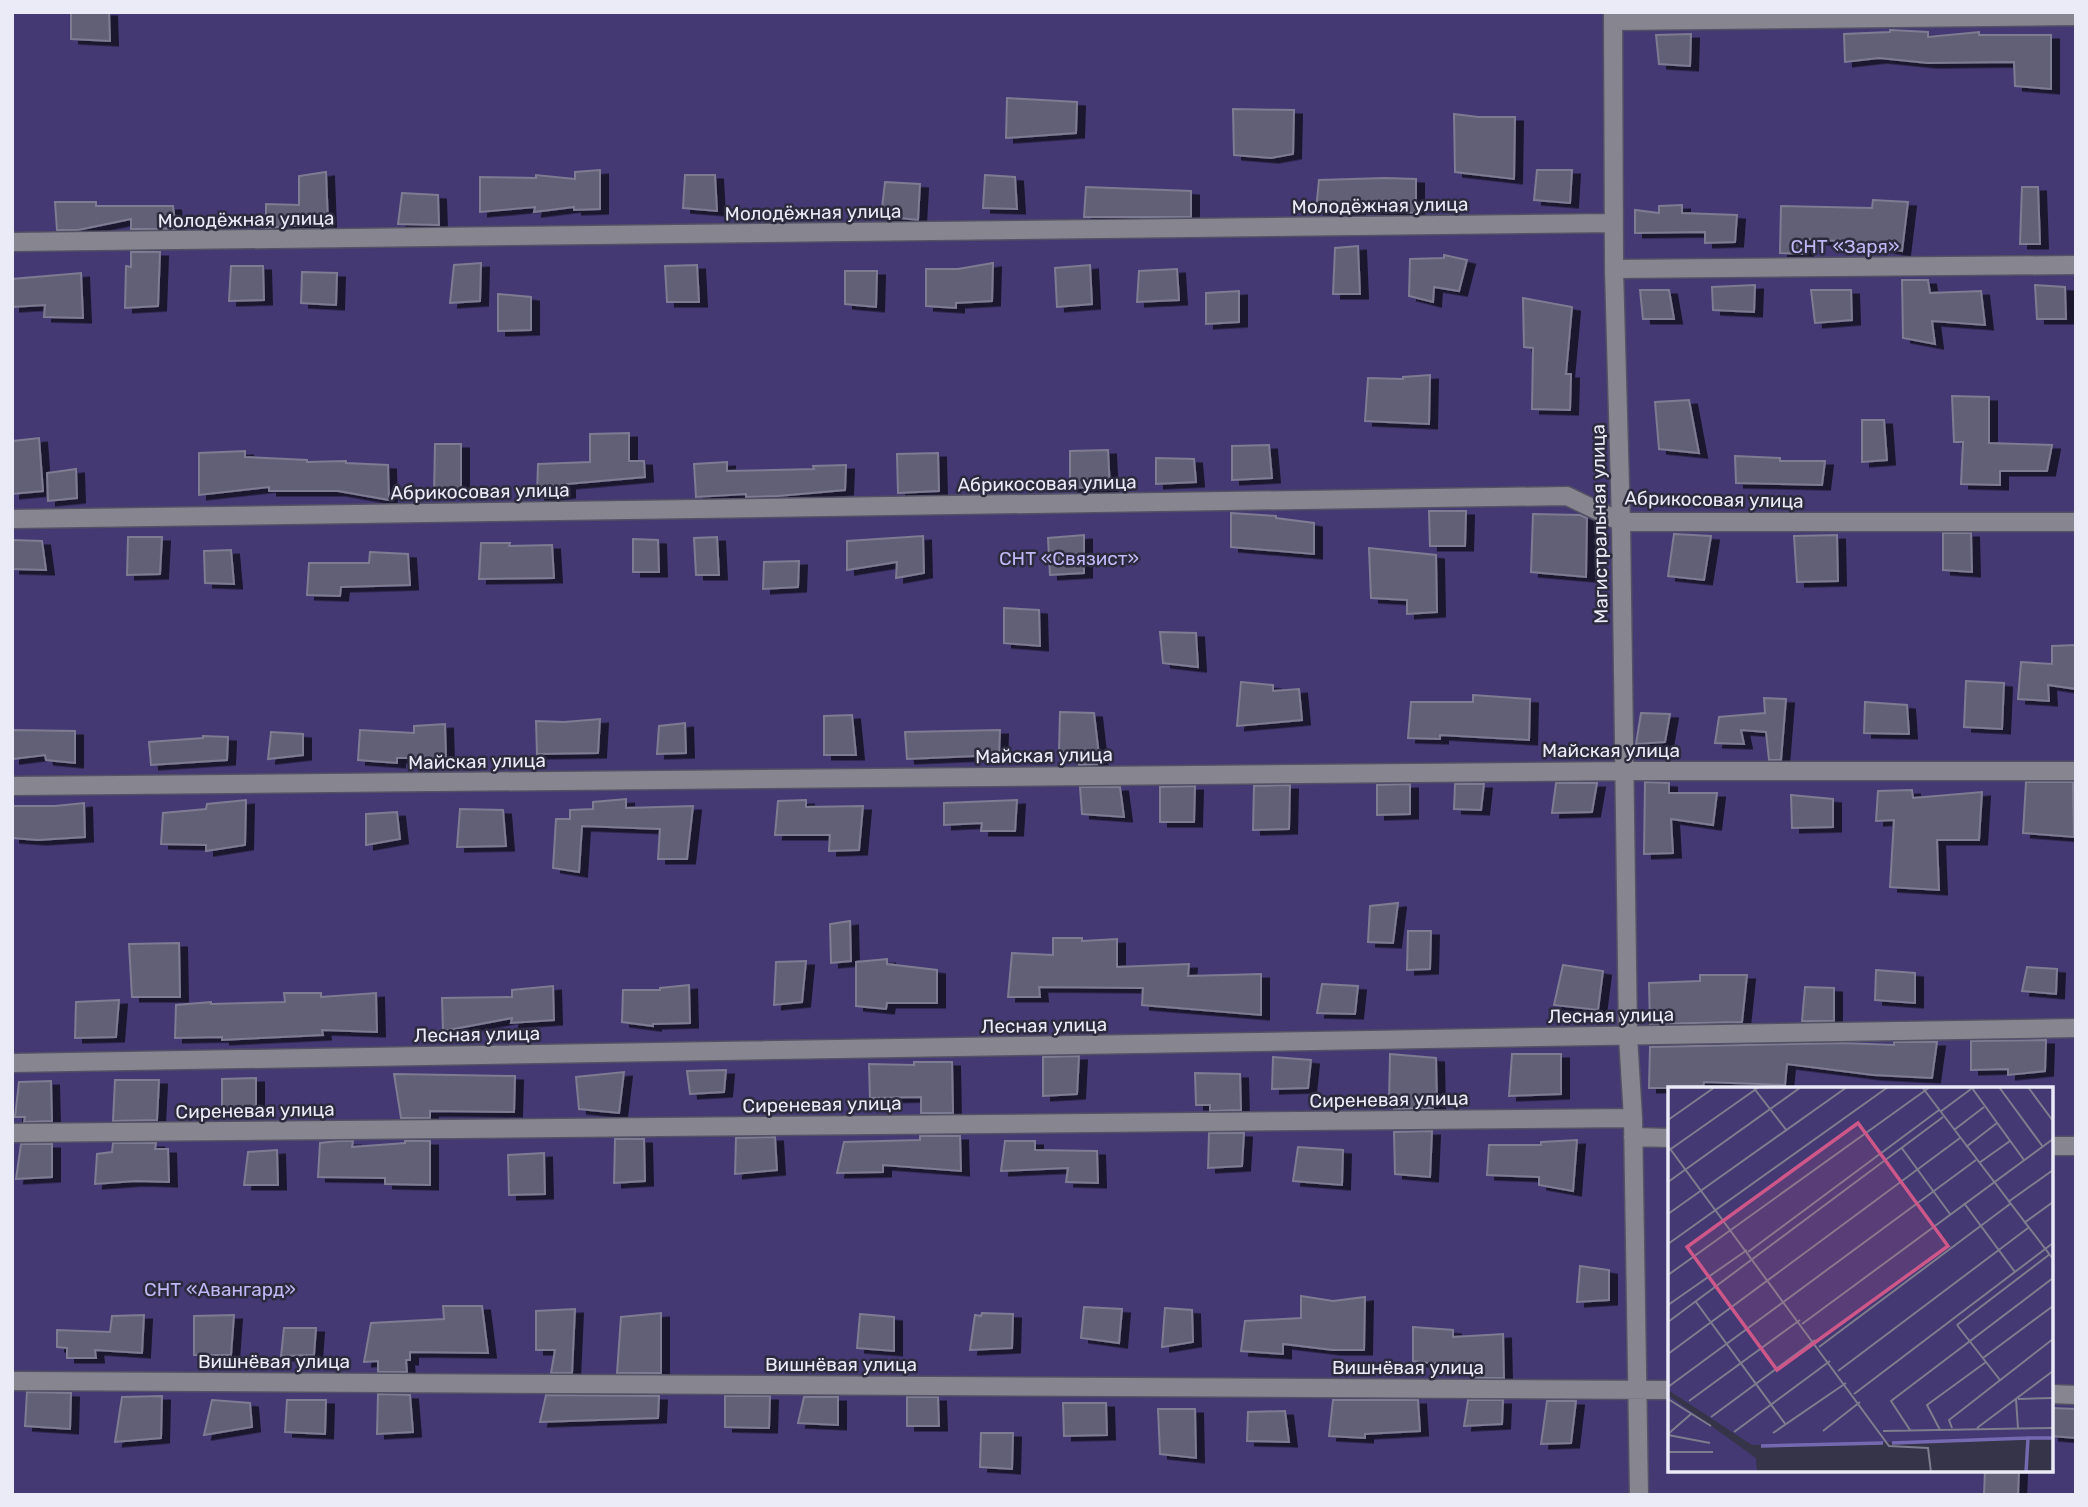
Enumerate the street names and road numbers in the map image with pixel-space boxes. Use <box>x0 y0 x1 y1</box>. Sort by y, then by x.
street label: Молодёжная улица <box>1291 192 1469 219</box>
street label: Молодёжная улица <box>724 199 902 226</box>
street label: Молодёжная улица <box>157 206 335 233</box>
street label: Магистральная улица <box>1586 424 1613 624</box>
street label: Абрикосовая улица <box>957 470 1137 497</box>
street label: Абрикосовая улица <box>390 478 570 505</box>
street label: Абрикосовая улица <box>1624 486 1804 513</box>
street label: Майская улица <box>1542 739 1680 762</box>
street label: Майская улица <box>975 743 1113 768</box>
street label: Майская улица <box>408 749 546 774</box>
street label: Лесная улица <box>1548 1003 1674 1028</box>
street label: Лесная улица <box>981 1013 1107 1038</box>
street label: Лесная улица <box>414 1022 540 1047</box>
street label: Сиреневая улица <box>1309 1087 1469 1112</box>
street label: Сиреневая улица <box>742 1092 902 1117</box>
street label: Сиреневая улица <box>175 1098 335 1123</box>
street label: Вишнёвая улица <box>198 1350 350 1373</box>
street label: Вишнёвая улица <box>765 1353 917 1376</box>
street label: Вишнёвая улица <box>1332 1356 1484 1379</box>

